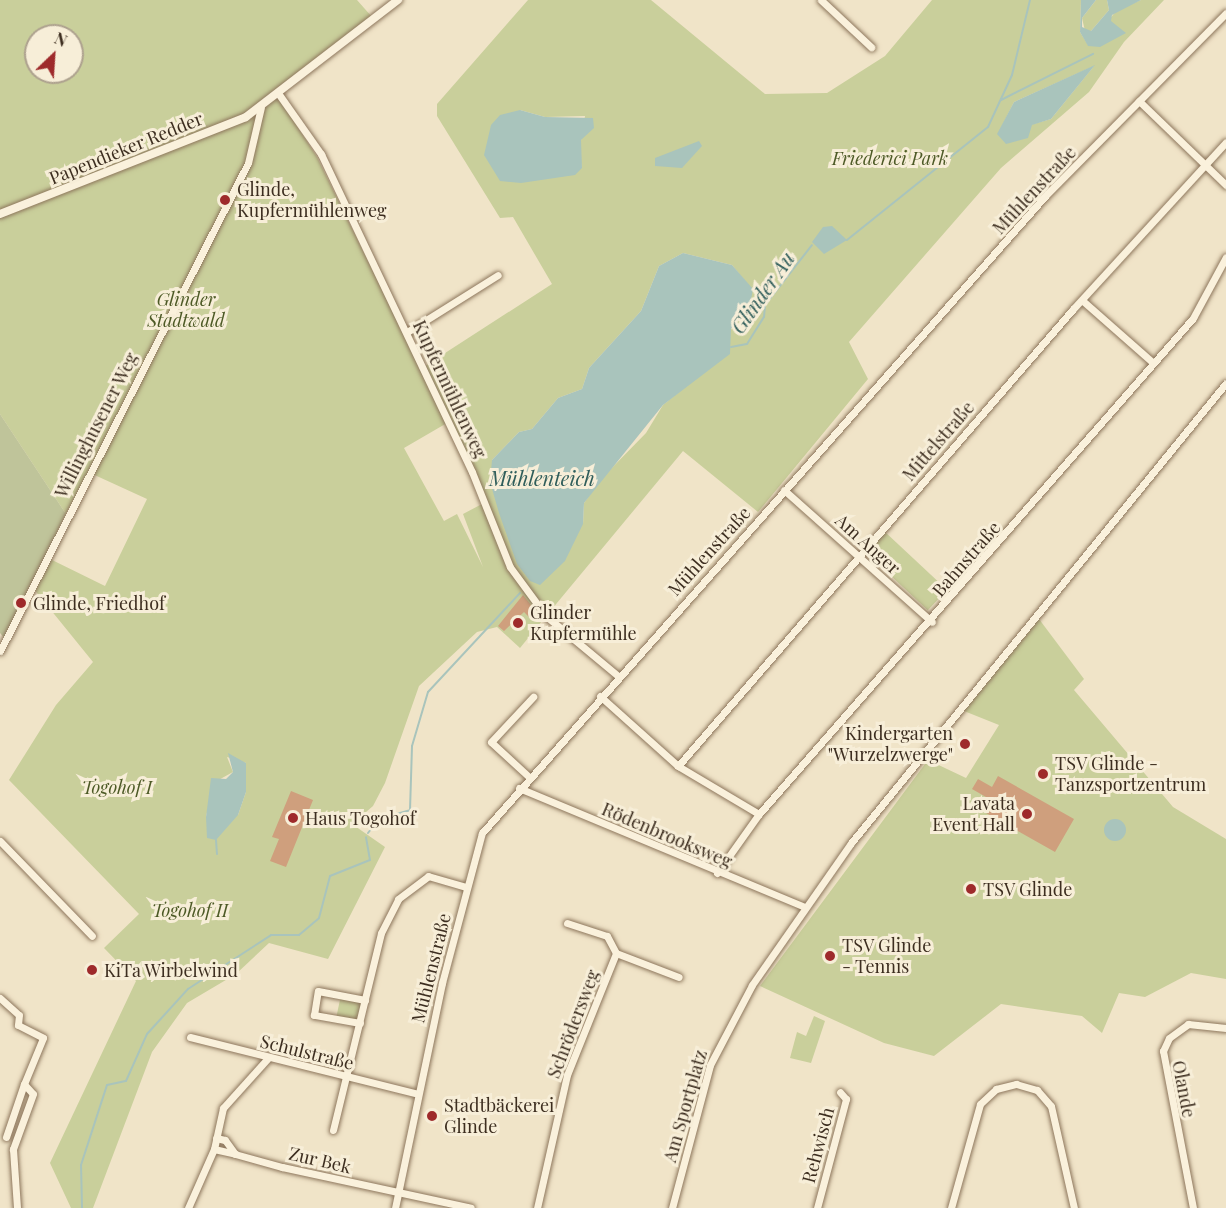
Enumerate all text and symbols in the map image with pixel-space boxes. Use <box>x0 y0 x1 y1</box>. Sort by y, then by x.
north arrow <box>24 24 84 84</box>
text: N <box>51 27 71 51</box>
street label: Papendieker Redder <box>46 107 206 189</box>
street label: Mühlenstraße <box>988 142 1080 238</box>
park label: Friederici Park <box>832 147 948 169</box>
place label: Glinde, Kupfermühlenweg <box>237 179 386 222</box>
marker: Glinde, Kupfermühlenweg <box>218 193 232 207</box>
water label: Glinder Au <box>725 247 799 337</box>
park label: Glinder Stadtwald <box>147 289 225 332</box>
street label: Kupfermühlenweg <box>409 317 491 461</box>
street label: Willinghusener Weg <box>50 348 142 502</box>
street label: Mittelstraße <box>898 397 978 485</box>
water label: Mühlenteich <box>489 465 595 489</box>
street label: Mühlenstraße <box>663 502 755 600</box>
street label: Am Anger <box>831 509 905 579</box>
street label: Bahnstraße <box>927 517 1005 601</box>
place label: Glinde, Friedhof <box>33 592 165 614</box>
marker: Glinde, Friedhof <box>14 596 28 610</box>
place label: Glinder Kupfermühle <box>530 602 637 644</box>
marker: Glinder Kupfermühle <box>511 616 525 630</box>
place label: Kindergarten "Wurzelzwerge" <box>828 723 953 766</box>
marker: Kindergarten "Wurzelzwerge" <box>958 737 972 751</box>
place label: TSV Glinde - Tanzsportzentrum <box>1055 753 1206 795</box>
marker: TSV Glinde - Tanzsportzentrum <box>1036 767 1050 781</box>
park label: Togohof I <box>82 776 152 798</box>
place label: Lavata Event Hall <box>932 793 1015 836</box>
street label: Rödenbrooksweg <box>599 798 735 872</box>
place label: Haus Togohof <box>305 807 416 829</box>
marker: Lavata Event Hall <box>1020 807 1034 821</box>
marker: Haus Togohof <box>286 811 300 825</box>
place label: TSV Glinde <box>983 878 1073 900</box>
marker: TSV Glinde <box>964 882 978 896</box>
park label: Togohof II <box>152 899 228 921</box>
street label: Mühlenstraße <box>407 911 455 1025</box>
place label: TSV Glinde - Tennis <box>842 935 932 978</box>
marker: TSV Glinde - Tennis <box>823 949 837 963</box>
place label: KiTa Wirbelwind <box>104 959 239 981</box>
marker: KiTa Wirbelwind <box>85 963 99 977</box>
street label: Schrödersweg <box>542 967 604 1081</box>
street label: Schulstraße <box>258 1030 356 1074</box>
street label: Am Sportplatz <box>659 1047 711 1165</box>
street label: Olande <box>1168 1059 1200 1119</box>
place label: Stadtbäckerei Glinde <box>444 1095 554 1138</box>
street label: Rehwisch <box>798 1105 838 1185</box>
marker: Stadtbäckerei Glinde <box>425 1109 439 1123</box>
street label: Zur Bek <box>287 1142 353 1178</box>

